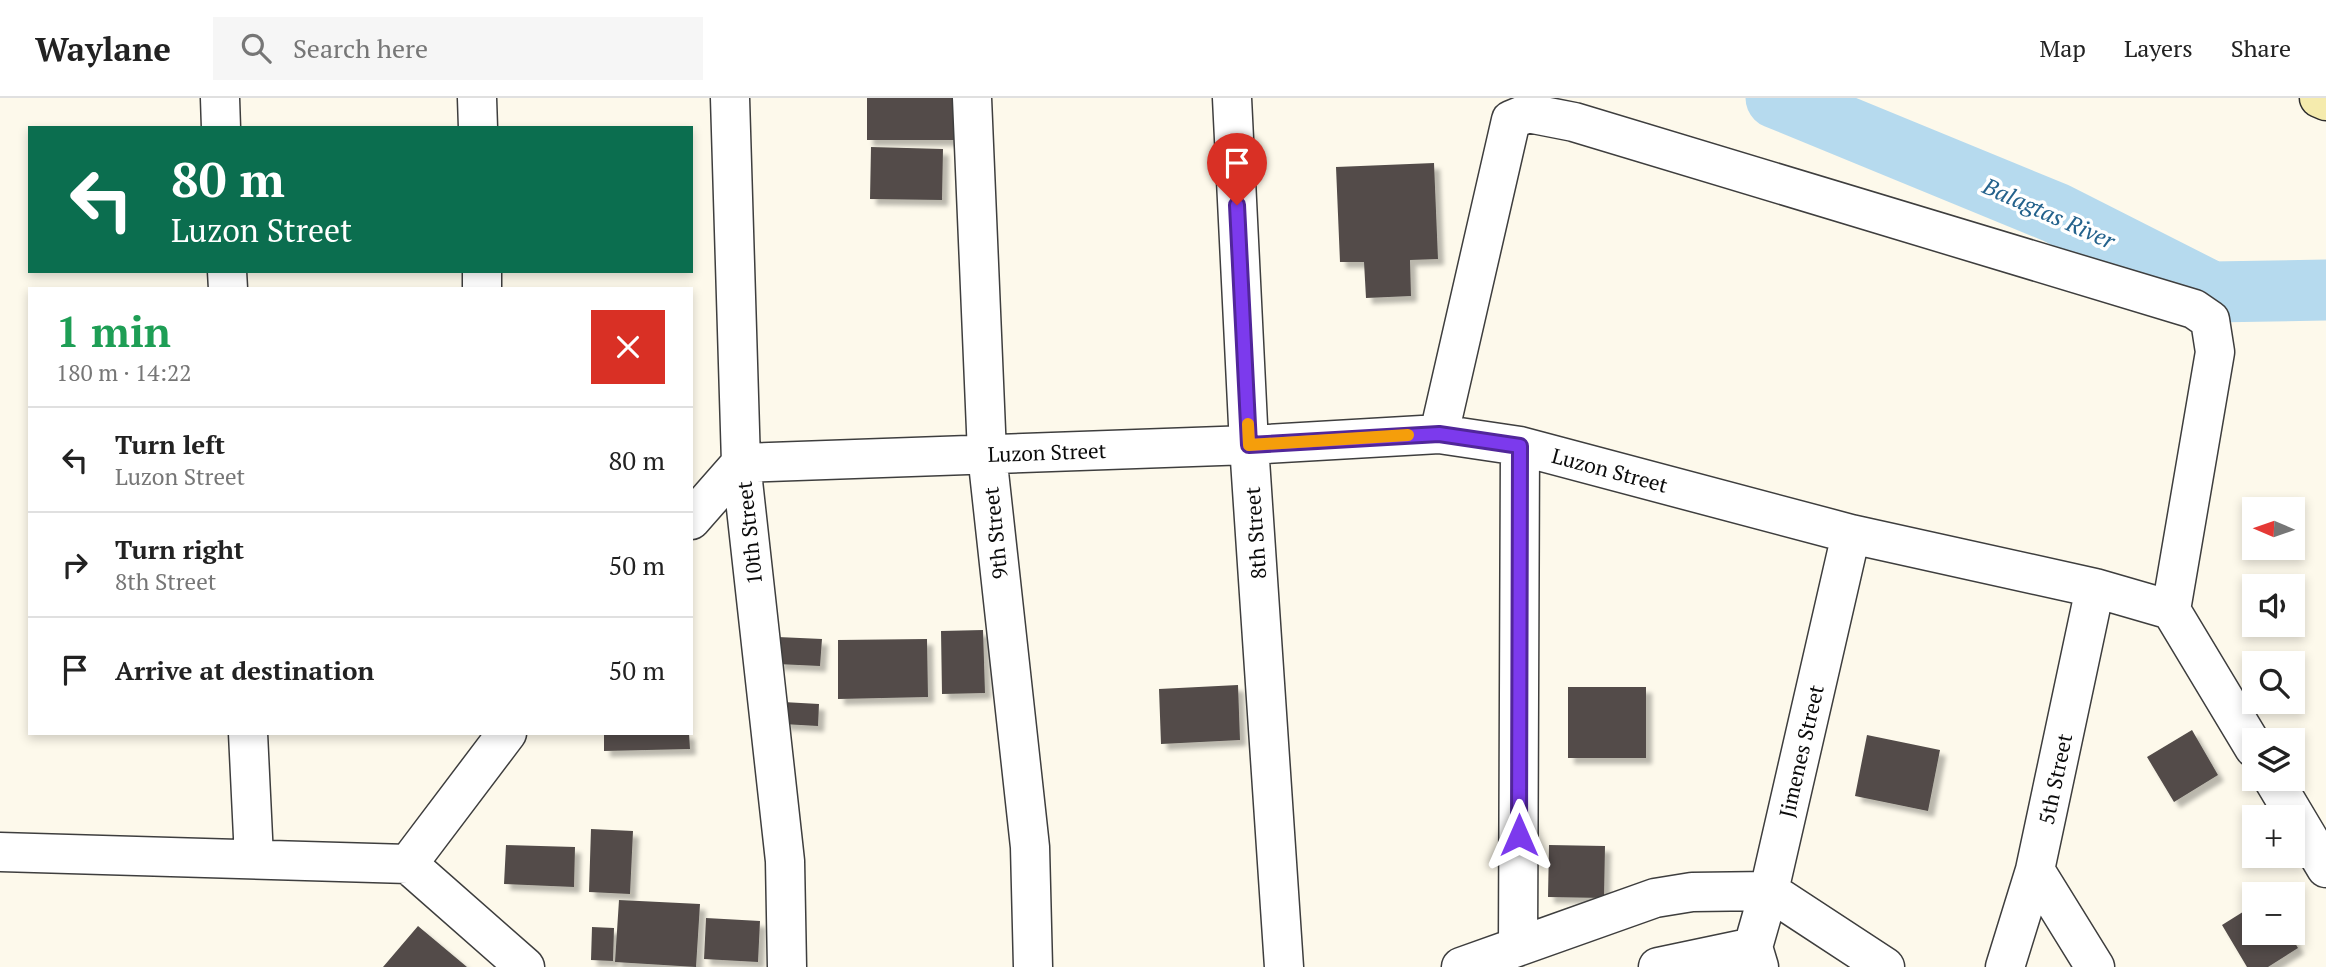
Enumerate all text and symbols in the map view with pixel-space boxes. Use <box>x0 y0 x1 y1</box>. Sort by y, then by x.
search box <box>213 17 703 80</box>
text: Waylane <box>35 27 171 70</box>
icon: search <box>237 29 275 67</box>
text: Search here <box>293 31 428 65</box>
text: Map <box>2039 32 2086 64</box>
text: Layers <box>2124 32 2193 64</box>
text: Share <box>2231 32 2291 64</box>
pin <box>1207 133 1267 205</box>
icon: arrive <box>1218 144 1256 182</box>
text: 80 m <box>171 146 285 211</box>
icon: left <box>56 154 147 245</box>
water label: Balagtas River <box>1977 170 2121 256</box>
text: Luzon Street <box>171 209 352 251</box>
text: 1 min <box>56 303 171 359</box>
button: close <box>591 310 665 384</box>
text: 180 m · 14:22 <box>56 357 191 388</box>
text: Turn left <box>115 427 225 461</box>
street label: Luzon Street <box>987 436 1107 468</box>
icon: left <box>56 441 94 479</box>
street label: Luzon Street <box>1549 441 1671 499</box>
text: 80 m <box>609 443 665 477</box>
text: Luzon Street <box>115 461 245 492</box>
street label: 10th Street <box>730 480 768 586</box>
street label: 9th Street <box>976 485 1014 580</box>
street label: 8th Street <box>1238 486 1272 580</box>
north arrow <box>2242 497 2305 560</box>
map controls <box>2242 497 2305 945</box>
text: Turn right <box>115 532 244 566</box>
icon: right <box>56 546 94 584</box>
text: 50 m <box>609 548 665 582</box>
text: 8th Street <box>115 566 216 597</box>
button: sound <box>2242 574 2305 637</box>
icon: arrive <box>56 651 94 689</box>
button: search <box>2242 651 2305 714</box>
text: Arrive at destination <box>115 653 374 687</box>
text: 50 m <box>609 653 665 687</box>
street label: Jimenes Street <box>1772 682 1830 820</box>
button: layers <box>2242 728 2305 791</box>
street label: 5th Street <box>2032 731 2078 827</box>
position arrow <box>1482 798 1556 872</box>
button: + <box>2242 805 2305 868</box>
button: − <box>2242 882 2305 945</box>

